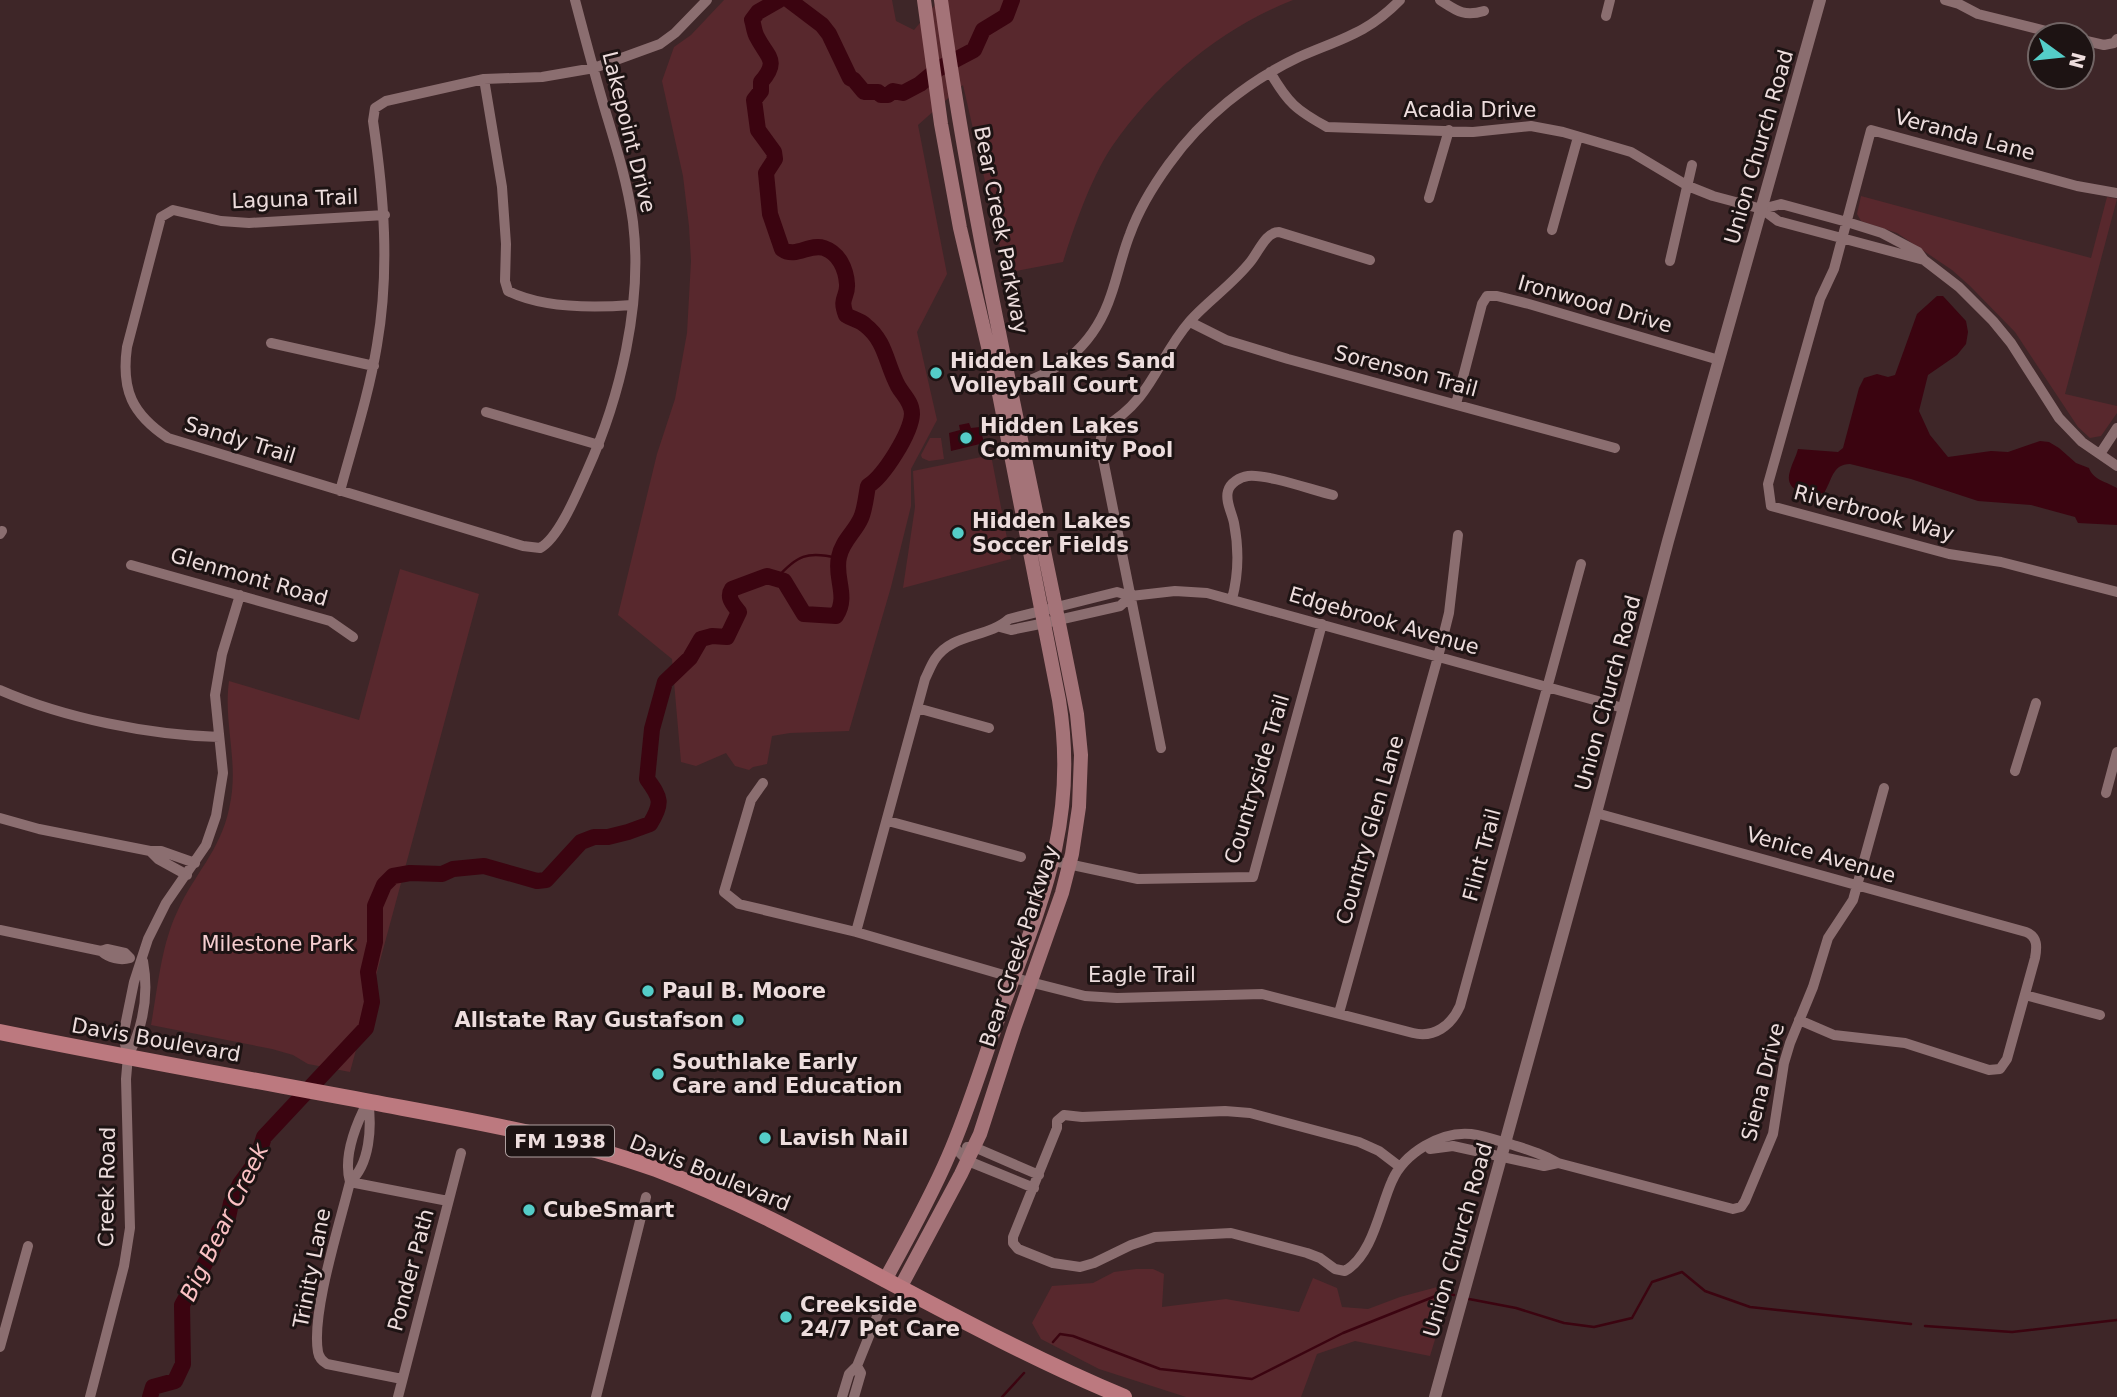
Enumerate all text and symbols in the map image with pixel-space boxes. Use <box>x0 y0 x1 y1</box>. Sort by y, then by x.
north arrow <box>2026 21 2096 91</box>
street label: Union Church Road <box>1720 47 1798 247</box>
street label: Lakepoint Drive <box>597 49 661 215</box>
text: N <box>2065 50 2090 71</box>
street label: Acadia Drive <box>1403 98 1537 122</box>
street label: Veranda Lane <box>1892 105 2038 165</box>
street label: Bear Creek Parkway <box>969 124 1033 336</box>
street label: Laguna Trail <box>231 185 359 213</box>
street label: Ironwood Drive <box>1515 270 1675 338</box>
street label: Sorenson Trail <box>1332 340 1480 402</box>
place label: Hidden Lakes Sand Volleyball Court <box>950 349 1176 397</box>
marker: Hidden Lakes Sand Volleyball Court <box>928 365 944 381</box>
street label: Sandy Trail <box>182 412 298 468</box>
place label: Hidden Lakes Community Pool <box>980 414 1173 462</box>
marker: Hidden Lakes Community Pool <box>958 430 974 446</box>
street label: Riverbrook Way <box>1791 480 1957 546</box>
place label: Hidden Lakes Soccer Fields <box>972 509 1131 557</box>
marker: Hidden Lakes Soccer Fields <box>950 525 966 541</box>
street label: Glenmont Road <box>168 543 330 611</box>
street label: Edgebrook Avenue <box>1286 582 1482 660</box>
street label: Union Church Road <box>1570 593 1646 793</box>
street label: Countryside Trail <box>1220 691 1294 867</box>
street label: Country Glen Lane <box>1331 733 1409 927</box>
street label: Flint Trail <box>1458 806 1506 904</box>
street label: Venice Avenue <box>1744 822 1898 888</box>
street label: Bear Creek Parkway <box>975 842 1063 1050</box>
park label: Milestone Park <box>201 932 355 956</box>
street label: Eagle Trail <box>1088 963 1196 987</box>
place label: Paul B. Moore <box>662 979 826 1003</box>
marker: Paul B. Moore <box>640 983 656 999</box>
place label: Allstate Ray Gustafson <box>454 1008 724 1032</box>
marker: Allstate Ray Gustafson <box>730 1012 746 1028</box>
street label: Davis Boulevard <box>70 1013 242 1067</box>
street label: Siena Drive <box>1737 1020 1789 1144</box>
place label: Southlake Early Care and Education <box>672 1050 903 1098</box>
marker: Southlake Early Care and Education <box>650 1066 666 1082</box>
road number: FM 1938 <box>506 1126 614 1156</box>
place label: Lavish Nail <box>779 1126 908 1150</box>
street label: Creek Road <box>94 1127 120 1247</box>
street label: Davis Boulevard <box>626 1130 794 1216</box>
marker: Lavish Nail <box>757 1130 773 1146</box>
water label: Big Bear Creek <box>175 1137 274 1305</box>
street label: Union Church Road <box>1419 1140 1497 1340</box>
place label: CubeSmart <box>543 1198 674 1222</box>
marker: CubeSmart <box>521 1202 537 1218</box>
street label: Trinity Lane <box>288 1206 335 1331</box>
street label: Ponder Path <box>383 1206 439 1334</box>
place label: Creekside 24/7 Pet Care <box>800 1293 960 1341</box>
marker: Creekside 24/7 Pet Care <box>778 1309 794 1325</box>

